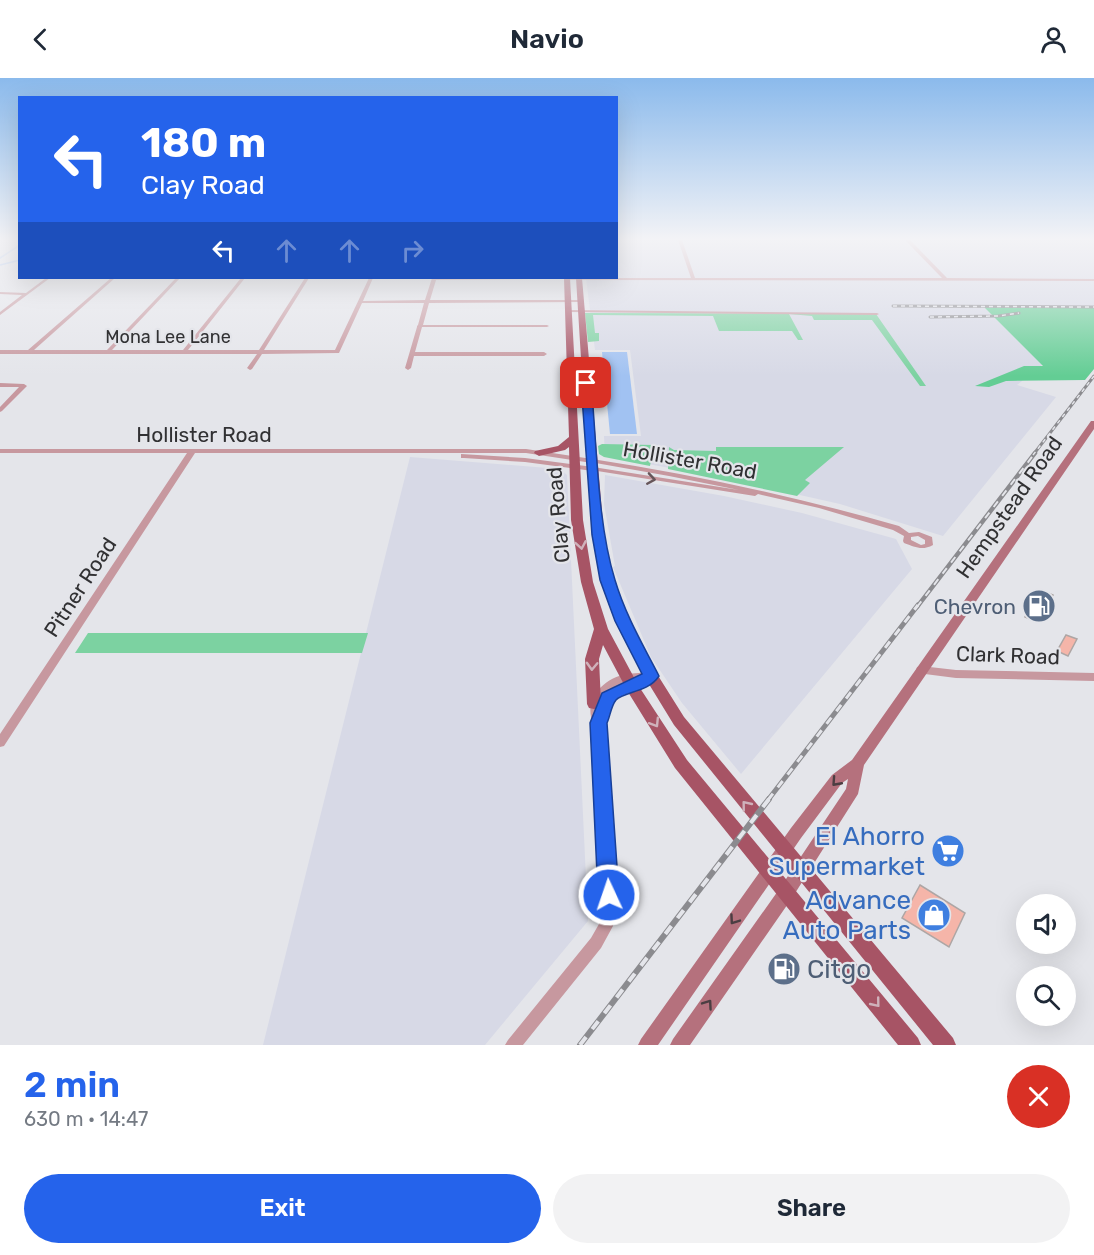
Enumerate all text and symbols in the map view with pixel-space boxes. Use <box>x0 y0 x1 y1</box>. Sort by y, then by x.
icon: back <box>24 23 57 56</box>
text: Navio <box>510 23 584 55</box>
icon: person <box>1037 23 1070 56</box>
text: 180 m <box>141 118 266 168</box>
icon: left <box>42 120 120 198</box>
text: Clay Road <box>141 169 265 201</box>
icon: left <box>207 234 240 267</box>
icon: ahead <box>270 234 303 267</box>
icon: ahead <box>333 234 366 267</box>
icon: right <box>396 234 429 267</box>
street label: Mona Lee Lane <box>105 326 231 348</box>
pin <box>560 357 611 408</box>
icon: arrive <box>569 366 602 399</box>
street label: Hollister Road <box>136 422 272 447</box>
street label: Hempstead Road <box>951 431 1067 583</box>
street label: Hollister Road <box>621 436 759 484</box>
street label: Clay Road <box>541 466 575 564</box>
one-way arrow <box>646 472 656 484</box>
street label: Pitner Road <box>39 533 121 641</box>
one-way arrow <box>574 540 587 550</box>
fuel station icon: Chevron <box>1021 588 1057 624</box>
place label: Chevron <box>934 594 1016 619</box>
street label: Clark Road <box>955 641 1061 669</box>
one-way arrow <box>586 662 599 671</box>
one-way arrow <box>648 717 660 727</box>
one-way arrow <box>832 775 843 786</box>
one-way arrow <box>742 801 753 812</box>
place label: El Ahorro Supermarket <box>768 821 925 882</box>
supermarket icon: El Ahorro Supermarket <box>930 833 966 869</box>
position arrow <box>577 863 641 927</box>
place label: Advance Auto Parts <box>783 885 911 946</box>
map controls <box>1016 894 1076 1026</box>
button: sound <box>1016 894 1076 954</box>
shop icon: Advance Auto Parts <box>916 897 952 933</box>
one-way arrow <box>730 914 741 925</box>
fuel station icon: Citgo <box>766 951 802 987</box>
place label: Citgo <box>807 954 871 985</box>
button: search <box>1016 966 1076 1026</box>
one-way arrow <box>869 996 880 1007</box>
one-way arrow <box>701 1000 712 1011</box>
text: 2 min <box>24 1063 120 1106</box>
button: close <box>1007 1065 1070 1128</box>
text: 630 m · 14:47 <box>24 1107 148 1131</box>
button: Exit <box>24 1174 541 1243</box>
button: Share <box>553 1174 1070 1243</box>

